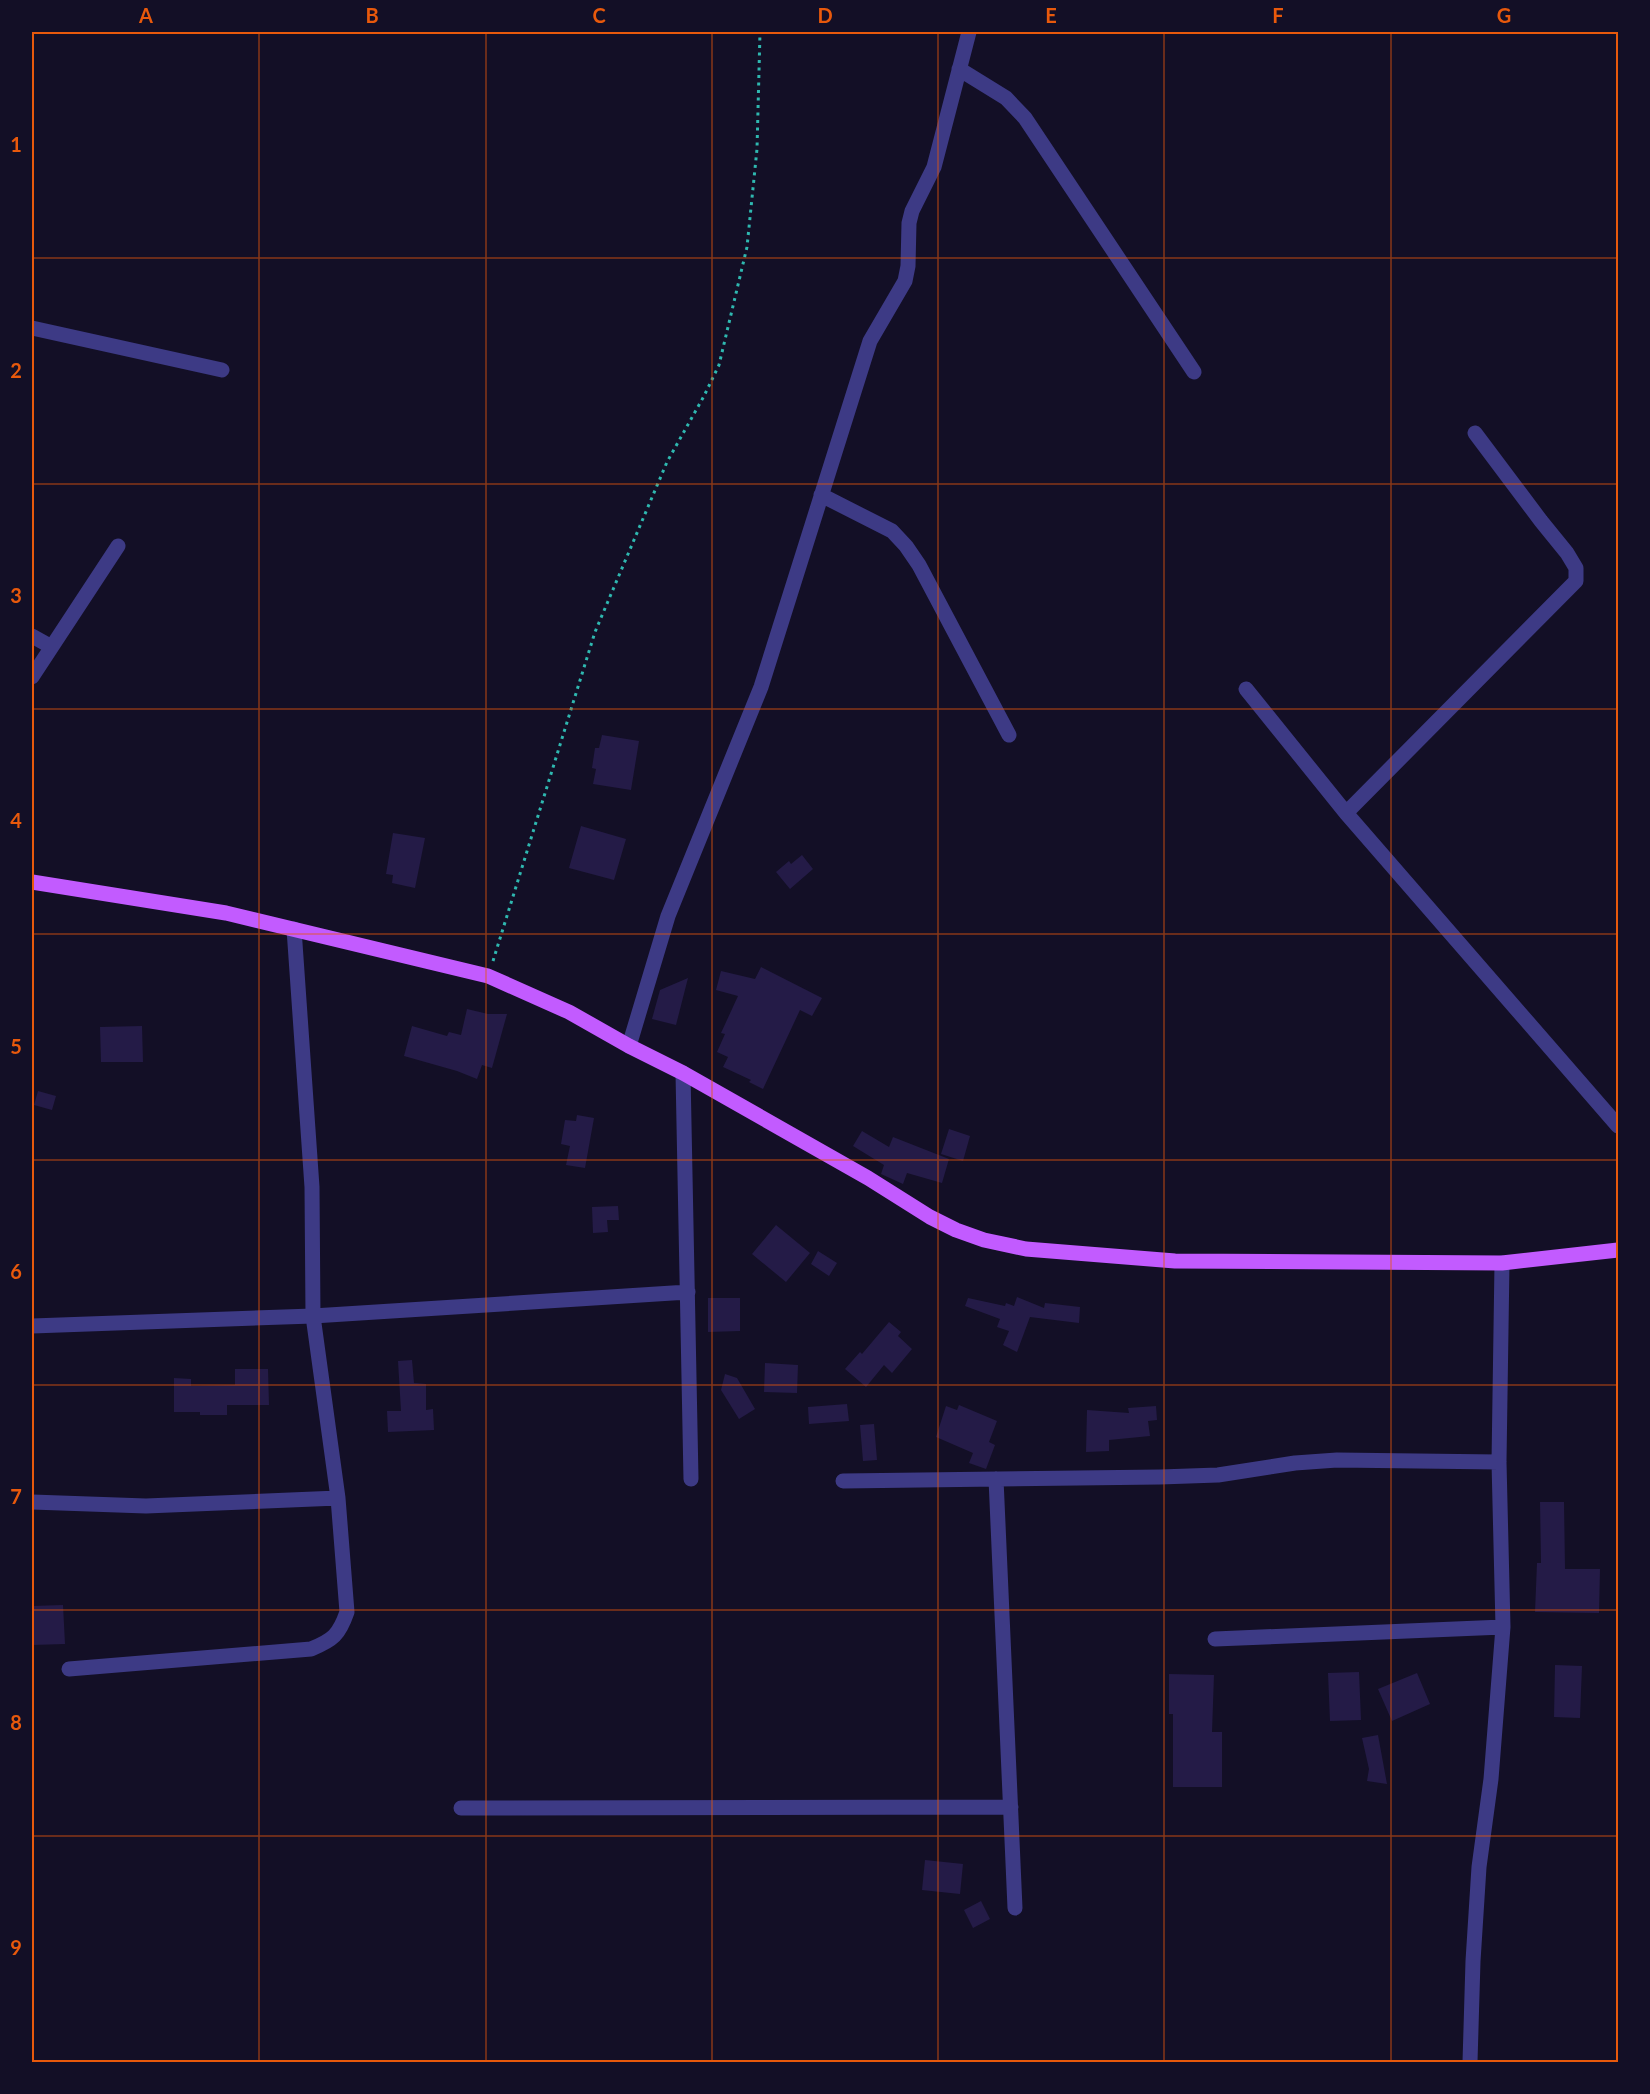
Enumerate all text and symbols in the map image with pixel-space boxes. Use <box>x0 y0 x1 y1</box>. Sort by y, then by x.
text: A <box>138 3 153 27</box>
text: B <box>365 3 379 27</box>
text: C <box>592 3 606 27</box>
text: D <box>817 3 833 27</box>
text: E <box>1045 3 1057 27</box>
text: F <box>1272 3 1284 27</box>
text: G <box>1497 3 1511 27</box>
text: 1 <box>10 132 22 156</box>
text: 2 <box>10 358 22 382</box>
text: 3 <box>10 583 22 607</box>
text: 4 <box>10 808 22 832</box>
text: 5 <box>10 1034 22 1058</box>
text: 6 <box>10 1259 22 1283</box>
text: 7 <box>10 1484 22 1508</box>
text: 8 <box>10 1710 22 1734</box>
text: 9 <box>10 1935 22 1959</box>

